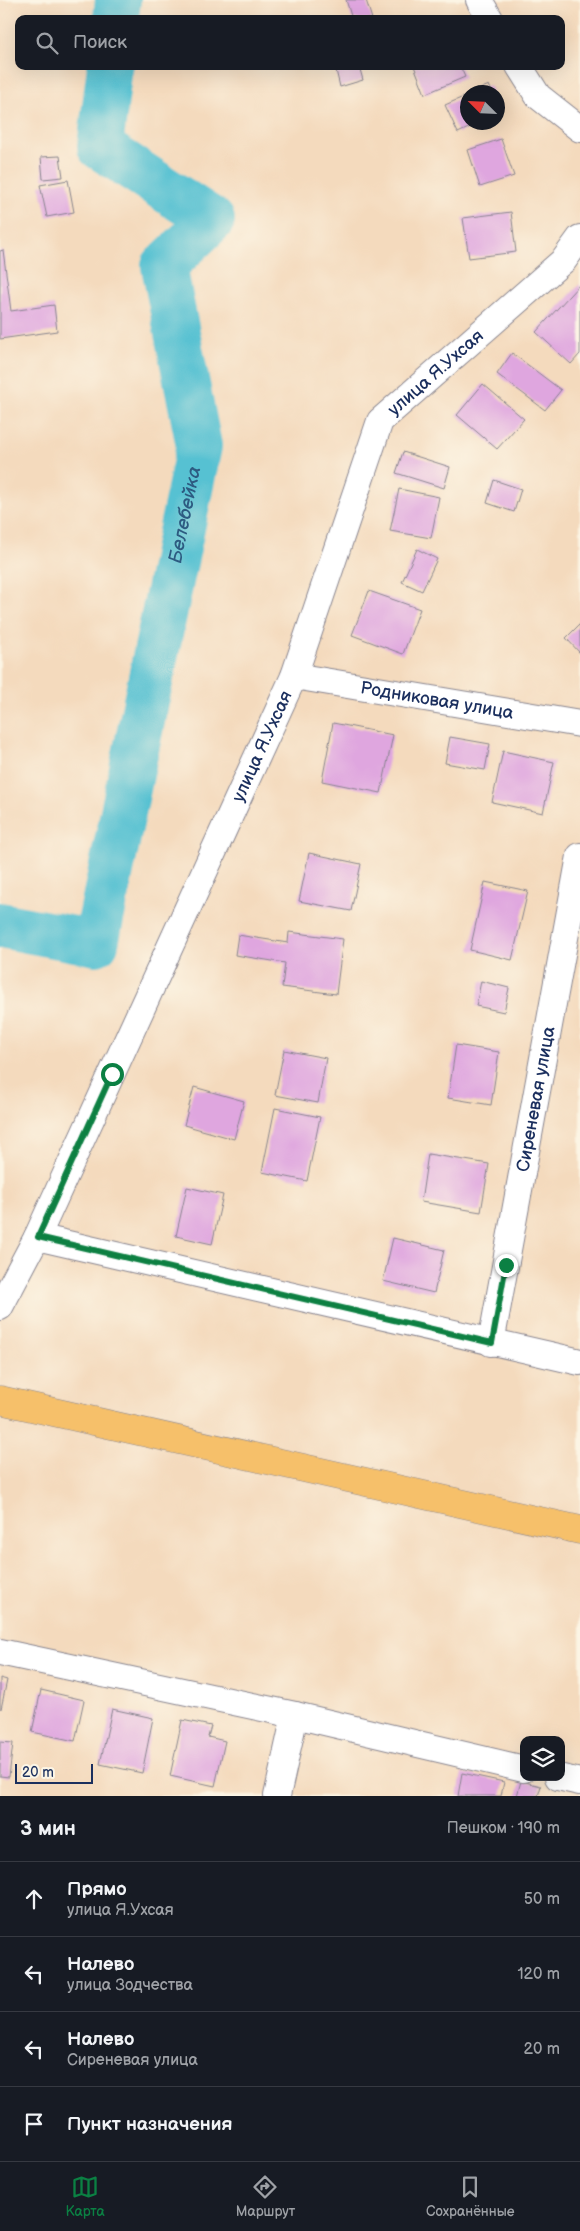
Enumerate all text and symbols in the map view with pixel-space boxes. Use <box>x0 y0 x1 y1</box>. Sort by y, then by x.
search box <box>15 15 565 70</box>
icon: search <box>33 29 61 57</box>
text: Поиск <box>73 31 127 54</box>
north arrow <box>460 85 505 130</box>
street label: улица Я.Ухсая <box>383 325 488 420</box>
water label: Белебейка <box>164 464 206 565</box>
street label: Родниковая улица <box>359 677 516 723</box>
street label: улица Я.Ухсая <box>227 687 296 805</box>
street label: Сиреневая улица <box>512 1024 559 1173</box>
route start <box>101 1063 124 1086</box>
route end <box>495 1254 518 1277</box>
map controls <box>520 1736 565 1781</box>
button: layers <box>520 1736 565 1781</box>
scale bar <box>15 1761 92 1784</box>
text: 20 m <box>22 1764 54 1781</box>
text: 3 мин <box>20 1816 76 1841</box>
text: Пешком · 190 m <box>447 1819 560 1838</box>
text: Прямо <box>67 1878 127 1901</box>
icon: ahead <box>20 1885 48 1913</box>
text: 50 m <box>524 1890 560 1909</box>
text: улица Я.Ухсая <box>67 1901 174 1920</box>
text: Налево <box>67 1953 134 1976</box>
icon: left <box>20 1960 48 1988</box>
text: 120 m <box>517 1965 560 1984</box>
text: улица Зодчества <box>67 1976 193 1995</box>
text: Налево <box>67 2028 134 2051</box>
icon: left <box>20 2035 48 2063</box>
text: 20 m <box>524 2040 560 2059</box>
text: Сиреневая улица <box>67 2051 198 2070</box>
icon: arrive <box>20 2110 48 2138</box>
text: Пункт назначения <box>67 2113 232 2136</box>
tab: Карта <box>65 2173 105 2220</box>
tab: Маршрут <box>236 2173 295 2220</box>
tab: Сохранённые <box>426 2173 515 2220</box>

